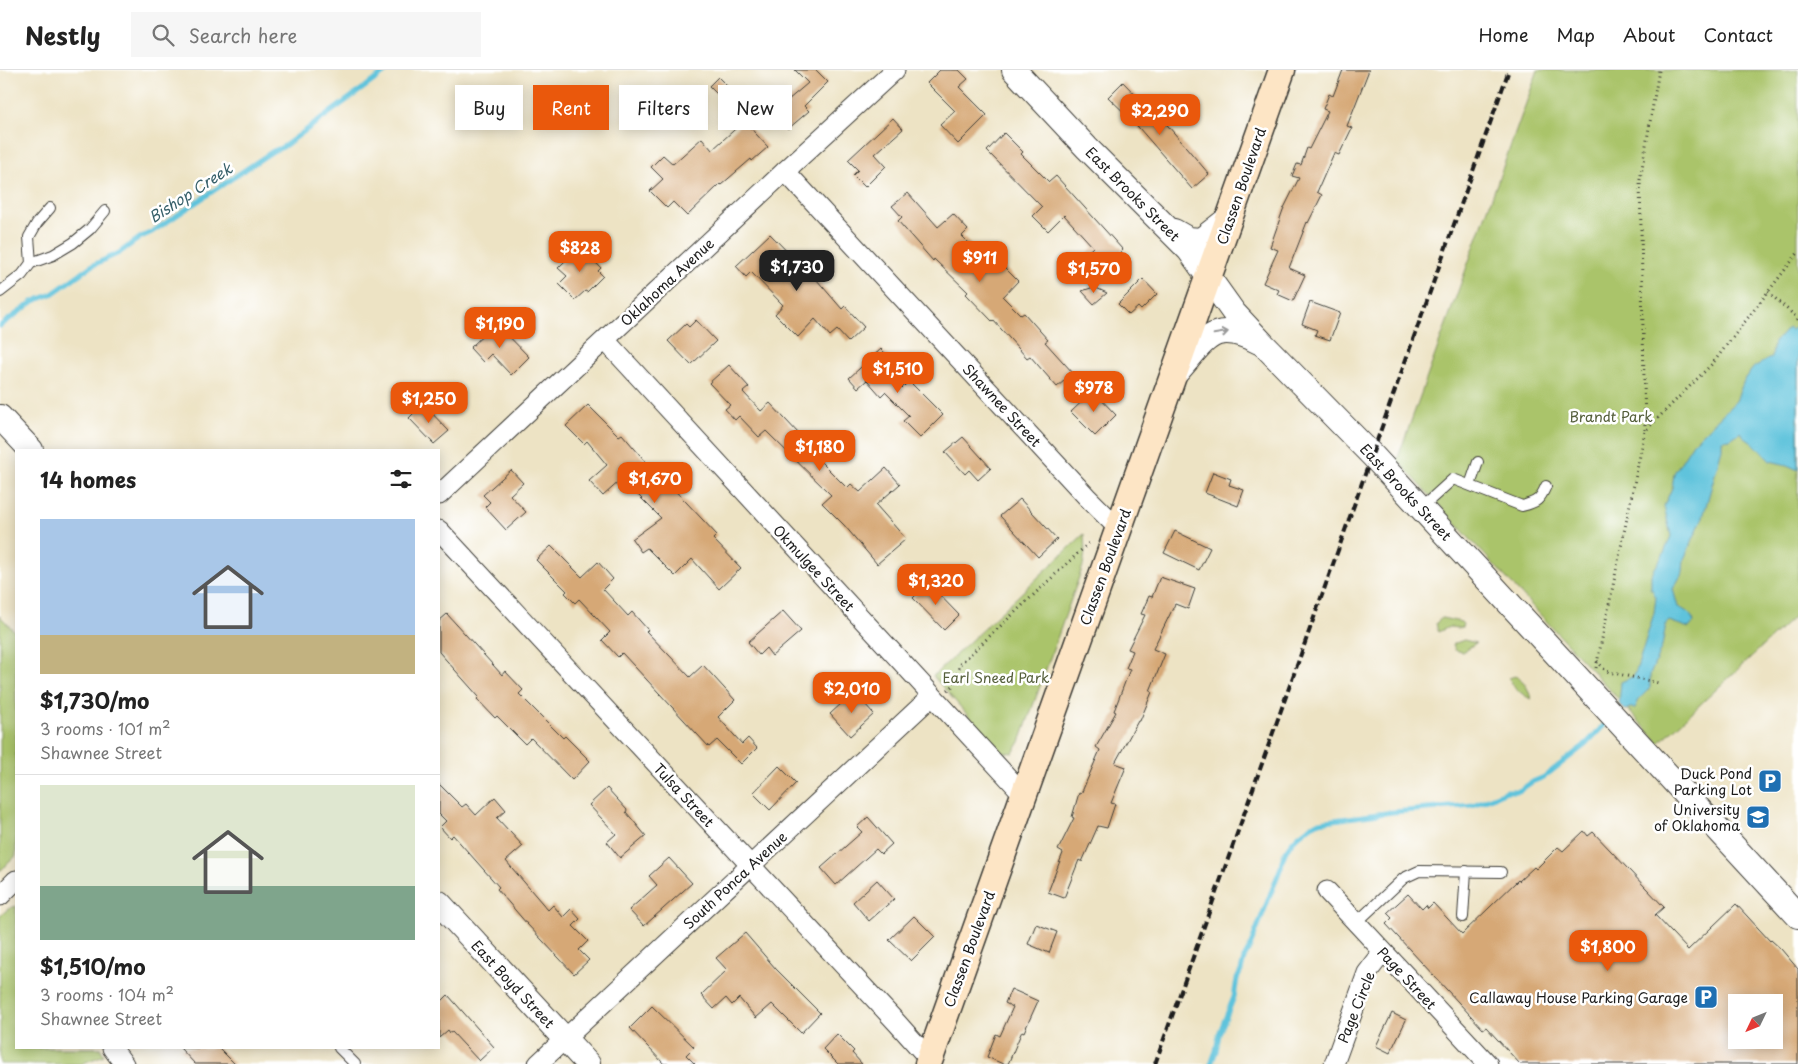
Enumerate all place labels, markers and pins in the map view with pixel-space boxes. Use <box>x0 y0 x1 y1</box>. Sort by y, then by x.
pin: $2,290 <box>1119 93 1201 136</box>
pin: $828 <box>550 230 610 273</box>
pin: $911 <box>950 240 1010 283</box>
pin: $1,730 <box>756 250 838 292</box>
pin: $1,570 <box>1053 252 1135 294</box>
pin: $1,190 <box>459 306 541 349</box>
pin: $1,510 <box>857 352 939 394</box>
pin: $978 <box>1064 370 1124 413</box>
pin: $1,250 <box>388 382 470 424</box>
pin: $1,180 <box>779 430 861 472</box>
pin: $1,670 <box>614 462 696 504</box>
pin: $1,320 <box>895 564 977 606</box>
pin: $2,010 <box>811 672 893 714</box>
place label: Duck Pond Parking Lot <box>1674 763 1752 800</box>
parking icon: Duck Pond Parking Lot <box>1757 768 1783 794</box>
place label: University of Oklahoma <box>1654 799 1740 836</box>
school or university icon: University of Oklahoma <box>1745 804 1771 830</box>
pin: $1,800 <box>1567 930 1649 972</box>
parking icon: Callaway House Parking Garage <box>1693 984 1719 1010</box>
place label: Callaway House Parking Garage <box>1469 987 1688 1008</box>

